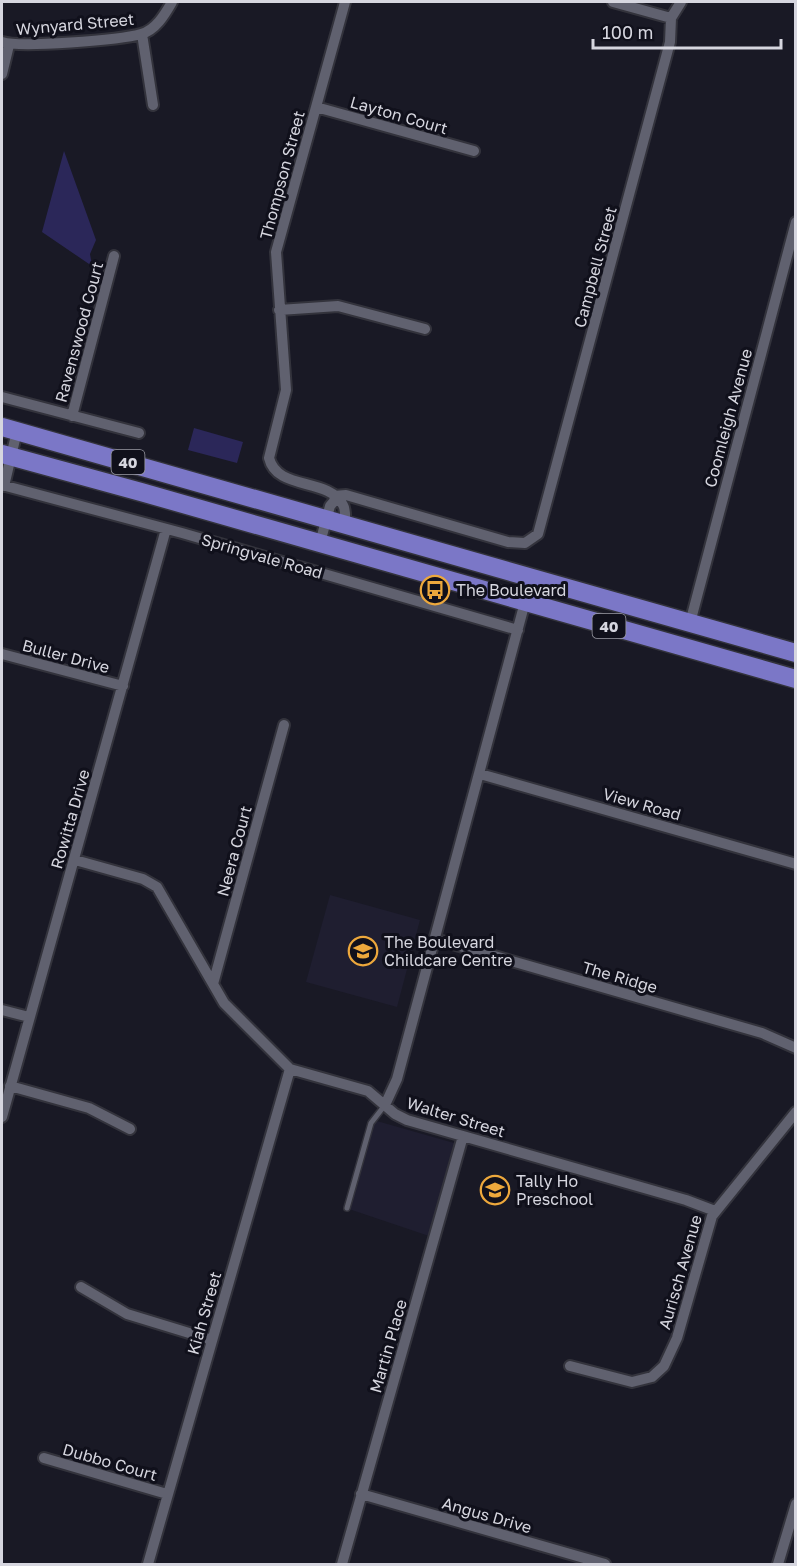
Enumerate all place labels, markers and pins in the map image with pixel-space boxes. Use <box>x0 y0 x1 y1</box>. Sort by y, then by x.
bus stop icon: The Boulevard <box>419 574 451 606</box>
place label: The Boulevard <box>456 580 566 600</box>
place label: The Boulevard Childcare Centre <box>384 932 513 970</box>
school or university icon: The Boulevard Childcare Centre <box>347 935 379 967</box>
place label: Tally Ho Preschool <box>516 1171 593 1209</box>
school or university icon: Tally Ho Preschool <box>479 1174 511 1206</box>

